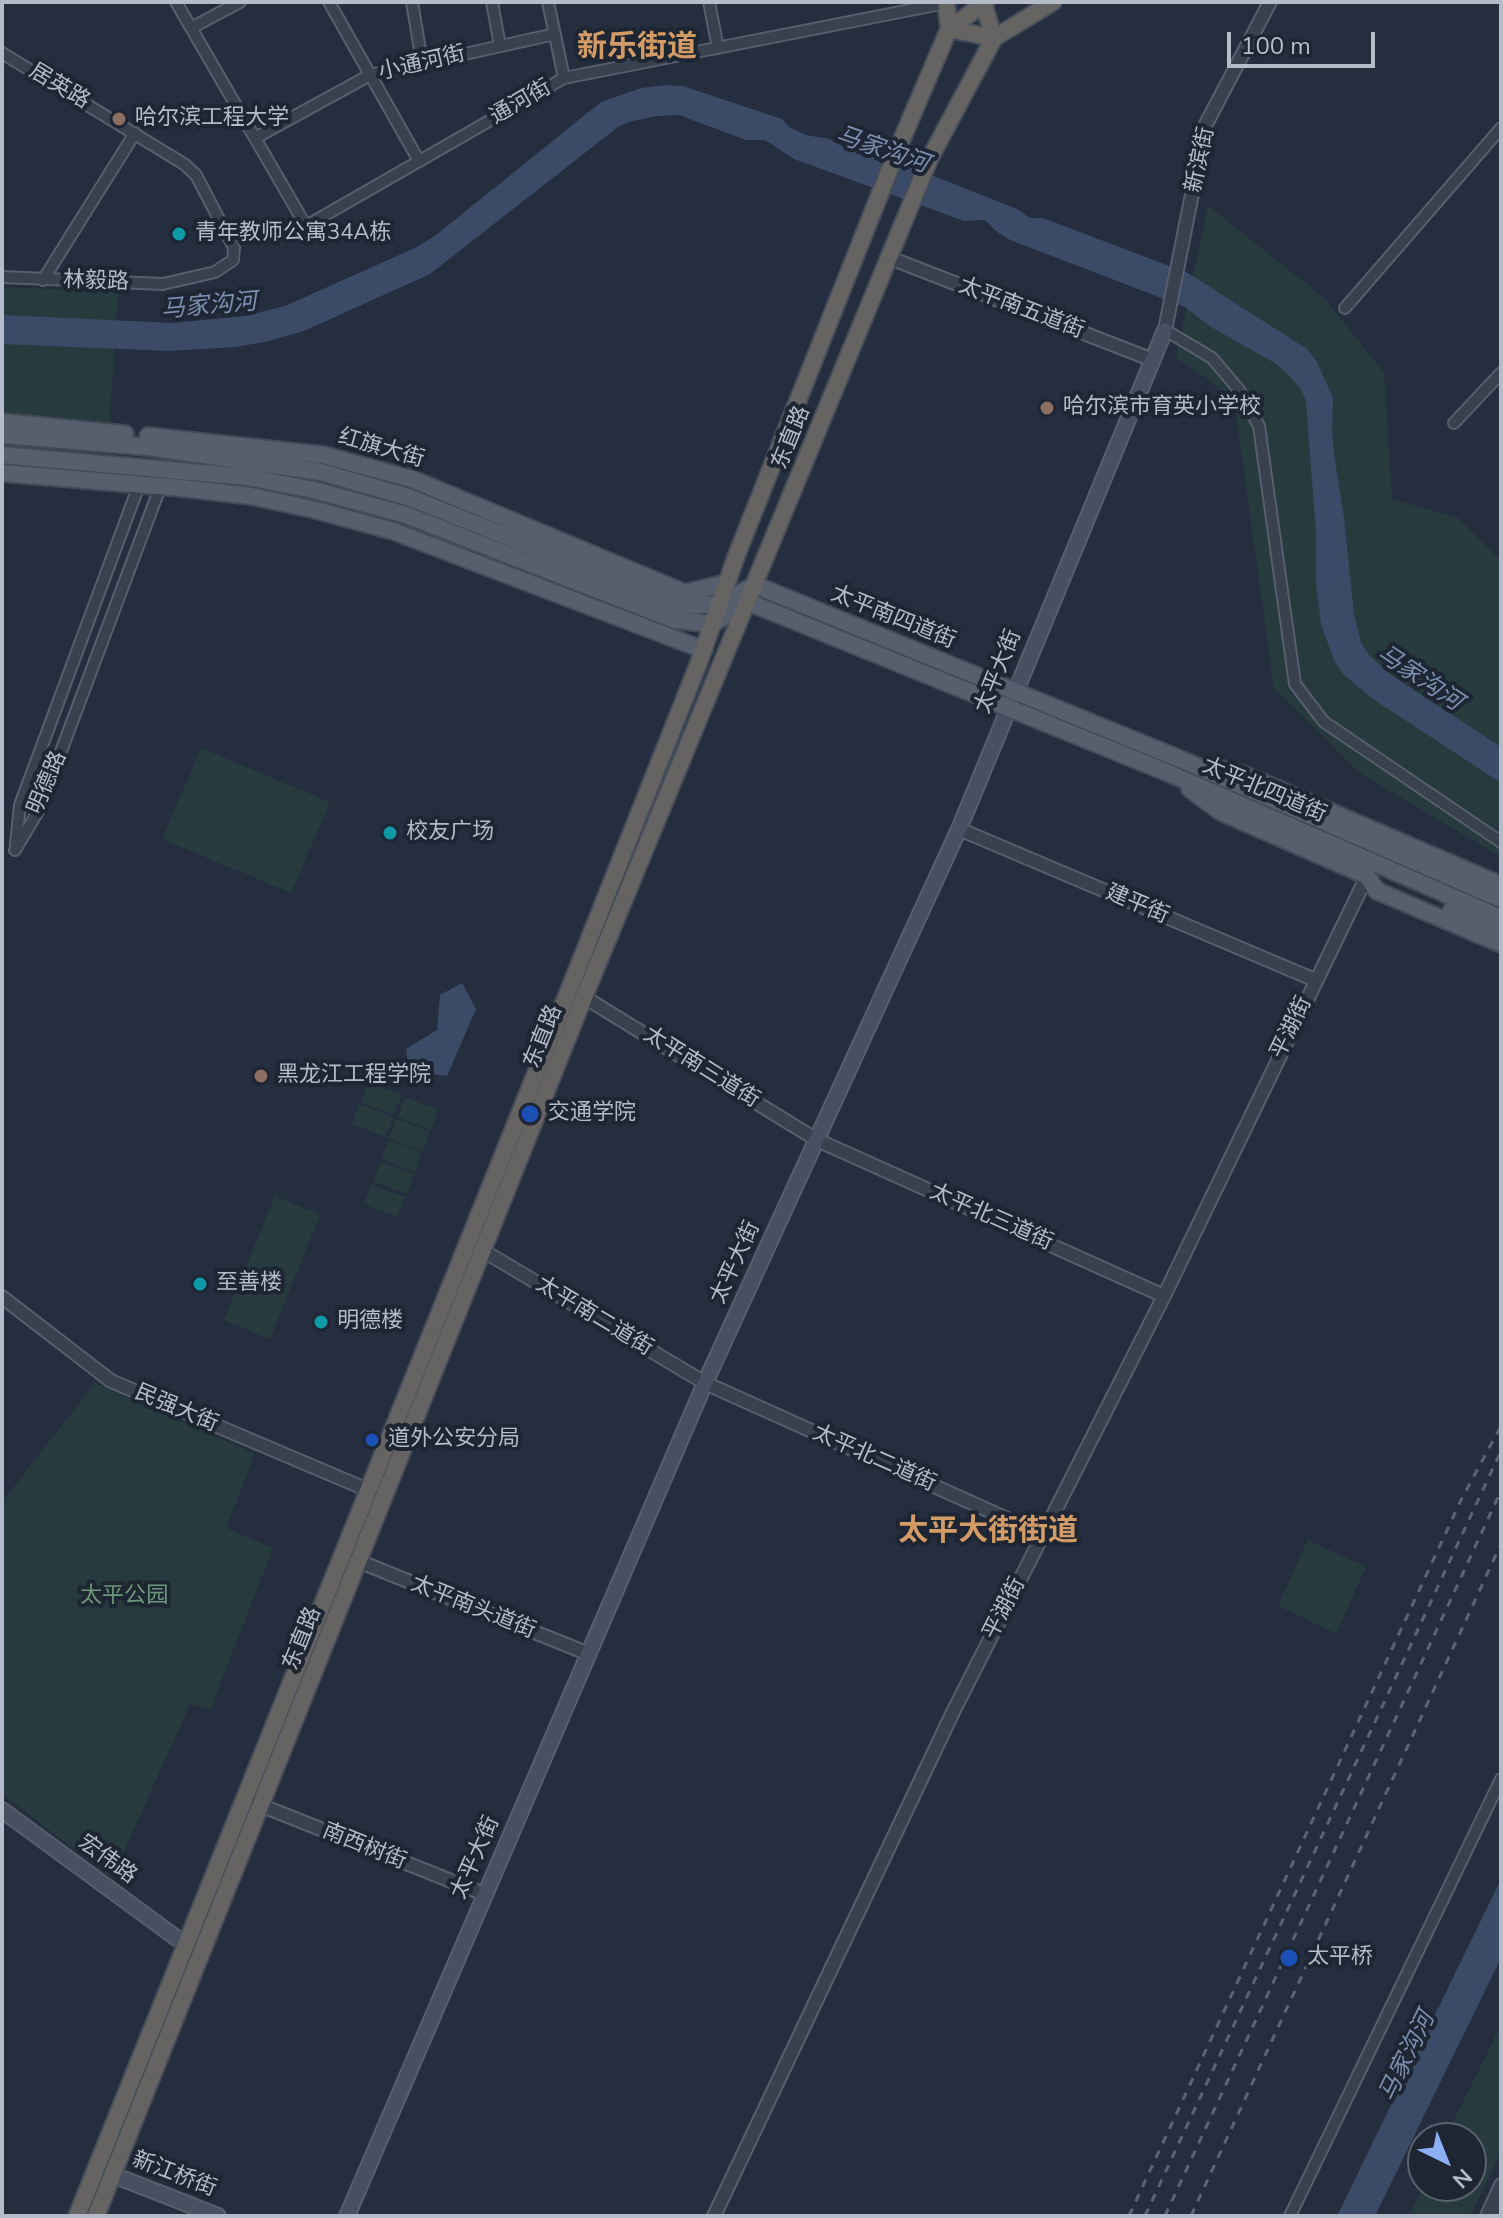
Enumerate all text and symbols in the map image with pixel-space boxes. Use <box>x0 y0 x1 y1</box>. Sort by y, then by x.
scale bar <box>1231 16 1379 66</box>
text: 100 m <box>1241 30 1311 62</box>
district label: 新乐街道 <box>577 31 697 67</box>
street label: 小通河街 <box>376 41 468 87</box>
street label: 居英路 <box>24 59 94 115</box>
street label: 通河街 <box>486 75 556 131</box>
place label: 哈尔滨工程大学 <box>135 106 289 132</box>
marker: 哈尔滨工程大学 <box>110 110 128 128</box>
water label: 马家沟河 <box>832 122 932 180</box>
street label: 新滨街 <box>1181 125 1221 195</box>
place label: 青年教师公寓34A栋 <box>195 221 391 247</box>
marker: 青年教师公寓34A栋 <box>170 225 188 243</box>
street label: 林毅路 <box>63 268 129 296</box>
street label: 太平南五道街 <box>955 273 1087 345</box>
water label: 马家沟河 <box>160 288 258 326</box>
place label: 哈尔滨市育英小学校 <box>1063 395 1261 421</box>
marker: 哈尔滨市育英小学校 <box>1038 399 1056 417</box>
street label: 东直路 <box>767 402 817 474</box>
street label: 红旗大街 <box>335 424 427 474</box>
street label: 太平南四道街 <box>827 581 959 655</box>
street label: 太平大街 <box>970 626 1028 718</box>
water label: 马家沟河 <box>1371 640 1467 718</box>
street label: 明德路 <box>23 747 73 819</box>
street label: 太平北四道街 <box>1198 753 1330 829</box>
place label: 校友广场 <box>406 820 494 846</box>
marker: 校友广场 <box>381 824 399 842</box>
street label: 建平街 <box>1101 880 1173 930</box>
street label: 平湖街 <box>1266 993 1318 1063</box>
street label: 东直路 <box>519 1001 569 1073</box>
street label: 太平南三道街 <box>638 1022 764 1114</box>
place label: 黑龙江工程学院 <box>277 1063 431 1089</box>
marker: 黑龙江工程学院 <box>252 1067 270 1085</box>
place label: 交通学院 <box>548 1101 636 1127</box>
marker: 交通学院 <box>519 1103 541 1125</box>
street label: 太平北三道街 <box>925 1179 1057 1257</box>
street label: 太平大街 <box>705 1218 767 1308</box>
place label: 至善楼 <box>216 1271 282 1297</box>
street label: 太平南二道街 <box>531 1272 657 1362</box>
marker: 至善楼 <box>191 1275 209 1293</box>
place label: 明德楼 <box>337 1309 403 1335</box>
marker: 明德楼 <box>312 1313 330 1331</box>
street label: 民强大街 <box>130 1380 222 1438</box>
street label: 太平北二道街 <box>808 1420 940 1498</box>
place label: 道外公安分局 <box>388 1427 520 1453</box>
marker: 道外公安分局 <box>363 1431 381 1449</box>
district label: 太平大街街道 <box>898 1515 1078 1551</box>
street label: 太平南头道街 <box>407 1571 539 1645</box>
street label: 平湖街 <box>978 1574 1032 1644</box>
park label: 太平公园 <box>80 1584 168 1610</box>
street label: 东直路 <box>278 1603 328 1675</box>
street label: 太平大街 <box>446 1812 506 1904</box>
street label: 南西树街 <box>318 1818 410 1876</box>
street label: 宏伟路 <box>73 1830 141 1890</box>
place label: 太平桥 <box>1307 1945 1373 1971</box>
marker: 太平桥 <box>1278 1947 1300 1969</box>
water label: 马家沟河 <box>1374 2008 1442 2106</box>
north arrow <box>1407 2122 1487 2202</box>
street label: 新江桥街 <box>128 2147 220 2203</box>
text: N <box>1446 2162 1478 2195</box>

